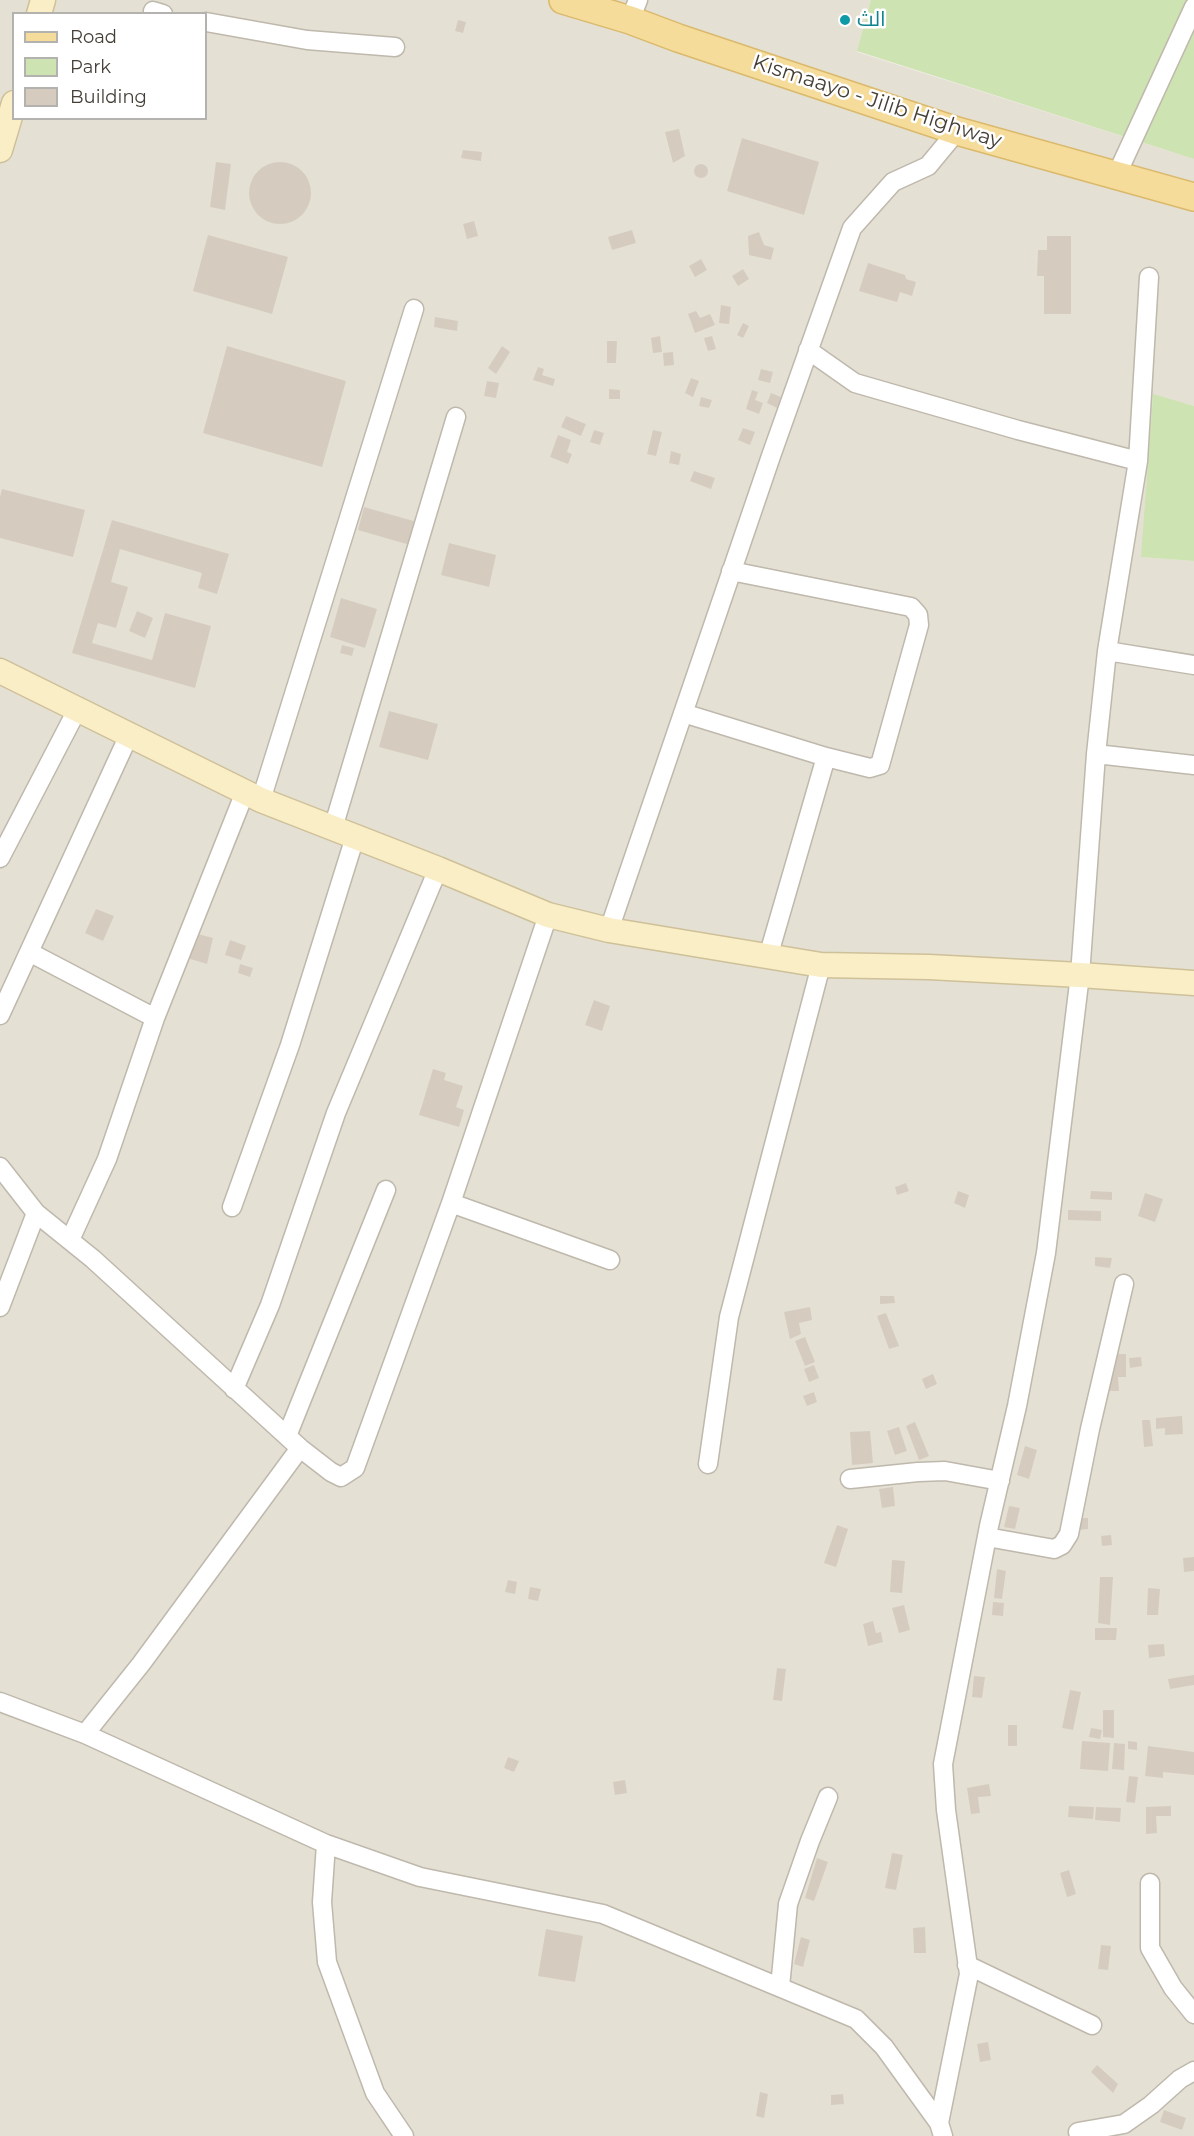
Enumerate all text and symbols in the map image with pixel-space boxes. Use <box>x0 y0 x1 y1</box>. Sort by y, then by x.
place label: الث <box>857 7 886 33</box>
legend <box>12 12 207 120</box>
marker: الث <box>838 13 852 27</box>
text: Road <box>70 26 117 48</box>
street label: Kismaayo - Jilib Highway <box>749 50 1005 154</box>
text: Park <box>70 56 111 78</box>
text: Building <box>70 86 147 108</box>

